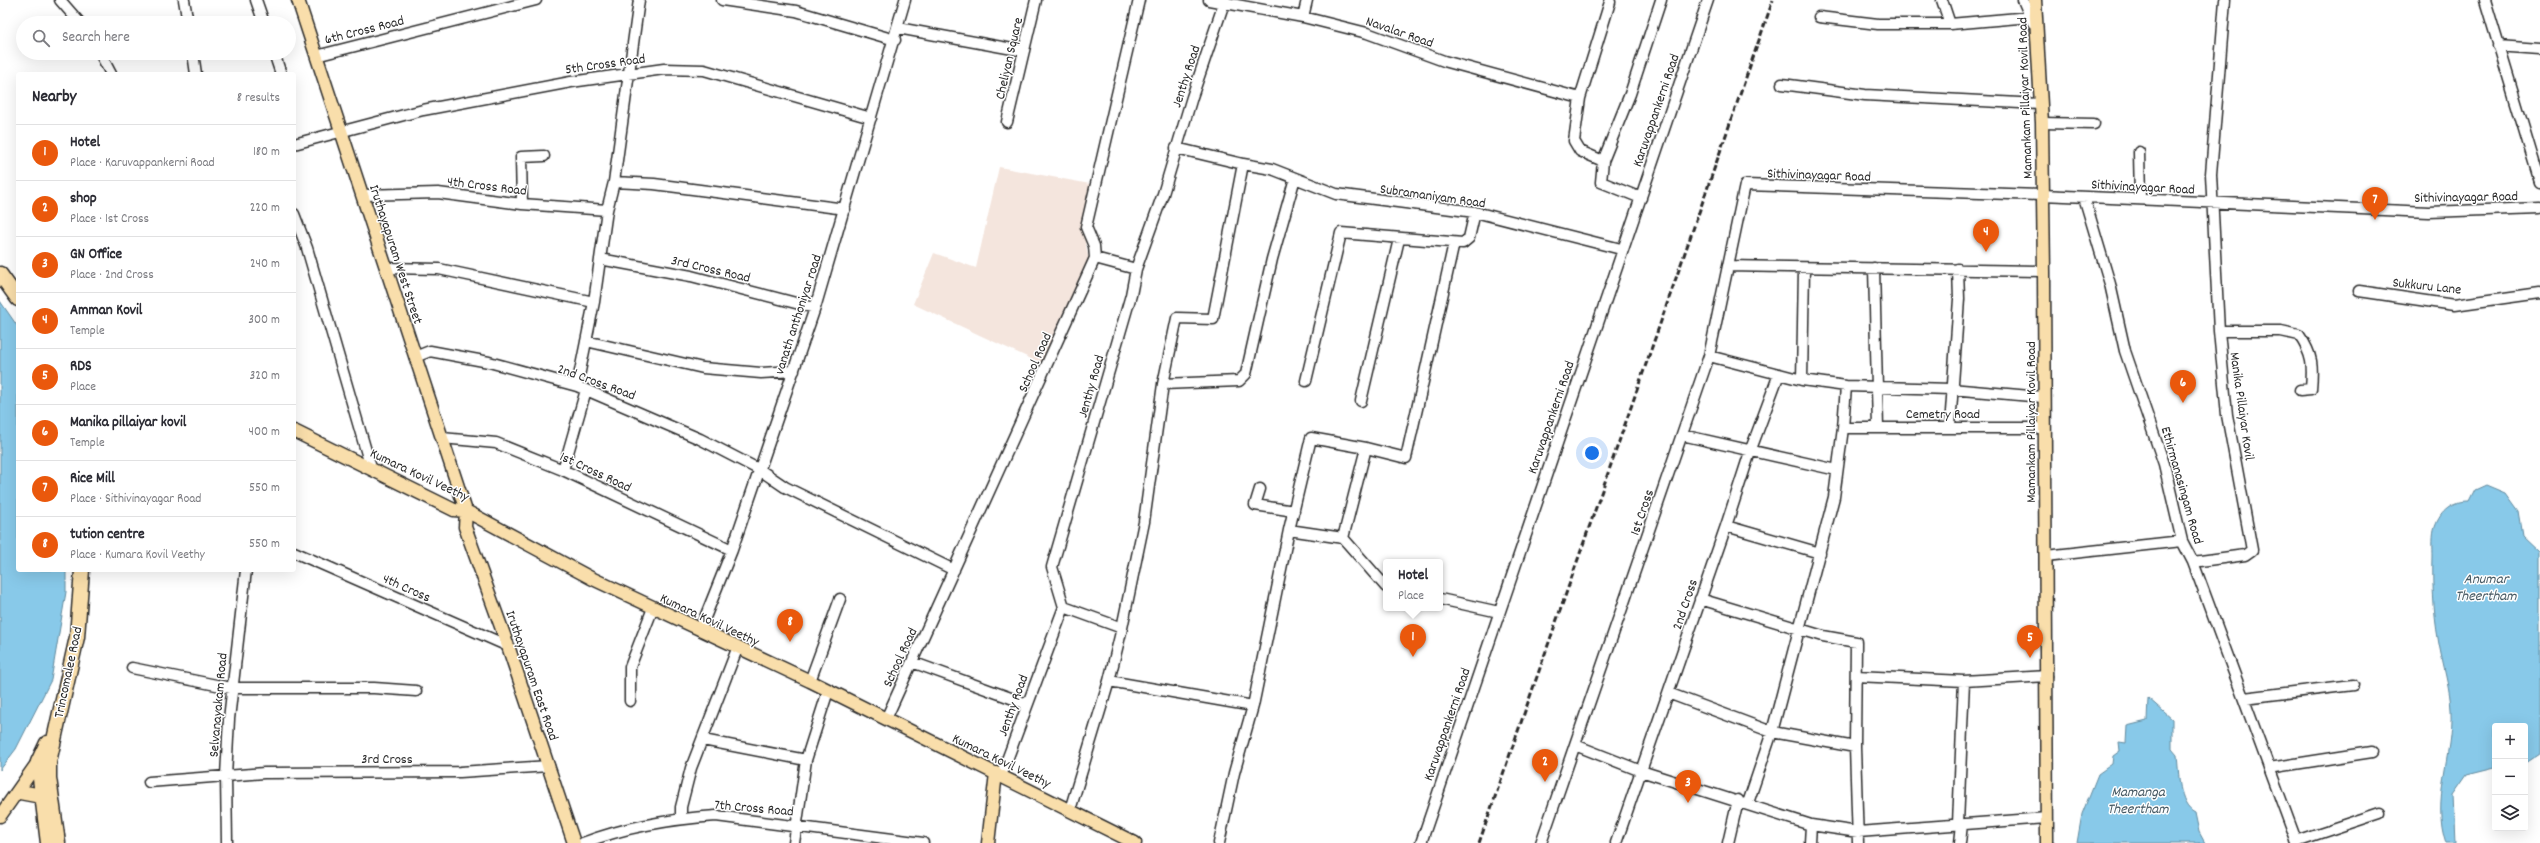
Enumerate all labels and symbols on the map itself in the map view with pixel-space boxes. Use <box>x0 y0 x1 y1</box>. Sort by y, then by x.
street label: 6th Cross Road <box>323 11 406 50</box>
street label: Navalar Road <box>1363 12 1436 54</box>
street label: Cheliyan Square <box>991 15 1029 101</box>
street label: Mamankam Pillaiyar Kovil Road <box>2013 17 2039 179</box>
street label: Jenthy Road <box>1167 43 1206 110</box>
street label: 5th Cross Road <box>564 49 647 81</box>
street label: Karuvappankerni Road <box>1628 52 1686 170</box>
street label: Sithivinayagar Road <box>1767 164 1871 188</box>
street label: 4th Cross Road <box>446 172 528 202</box>
street label: Sithivinayagar Road <box>2091 175 2195 201</box>
street label: Subramaniyam Road <box>1379 180 1487 214</box>
street label: Iruthayapuram West Street <box>363 182 427 327</box>
pin: 7 <box>2362 187 2388 220</box>
street label: Sithivinayagar Road <box>2414 187 2518 209</box>
pin: 4 <box>1973 219 1999 252</box>
street label: 3rd Cross Road <box>669 251 752 289</box>
street label: vanath anthoniyar road <box>770 252 828 377</box>
street label: Sukkuru Lane <box>2391 273 2462 301</box>
street label: School Road <box>1014 330 1058 396</box>
street label: Mamankam Pillaiyar Kovil Road <box>2022 341 2042 503</box>
street label: Manika Pillaiyar Kovil <box>2224 351 2259 462</box>
street label: Jenthy Road <box>1073 353 1110 420</box>
street label: 2nd Cross Road <box>554 359 638 406</box>
street label: Karuvappankerni Road <box>1523 359 1581 477</box>
pin: 6 <box>2170 370 2196 403</box>
street label: Cemetry Road <box>1906 405 1980 425</box>
street label: Ethirmanasingam Road <box>2155 424 2207 547</box>
your location <box>1582 443 1602 463</box>
street label: Kumara Kovil Veethy <box>366 444 472 508</box>
street label: 1st Cross Road <box>556 448 634 498</box>
street label: 1st Cross <box>1626 487 1660 538</box>
street label: 4th Cross <box>379 569 434 608</box>
water label: Anumar Theertham <box>2455 569 2517 608</box>
street label: 2nd Cross <box>1668 576 1704 633</box>
street label: Kumara Kovil Veethy <box>656 589 762 653</box>
street label: Iruthayapuram East Road <box>499 608 563 743</box>
pin: 8 <box>777 609 803 642</box>
pin: 1 <box>1400 624 1426 657</box>
street label: Trincomalee Road <box>50 625 88 720</box>
street label: School Road <box>878 625 923 691</box>
pin: 5 <box>2017 625 2043 658</box>
street label: Selvanayakam Road <box>204 652 234 758</box>
street label: Karuvappankerni Road <box>1419 666 1477 784</box>
street label: Jenthy Road <box>993 672 1034 739</box>
street label: Kumara Kovil Veethy <box>948 729 1054 795</box>
pin: 2 <box>1532 749 1558 782</box>
street label: 3rd Cross <box>361 750 413 770</box>
pin: 3 <box>1675 770 1701 803</box>
water label: Mamanga Theertham <box>2107 782 2169 821</box>
street label: 7th Cross Road <box>713 796 794 822</box>

